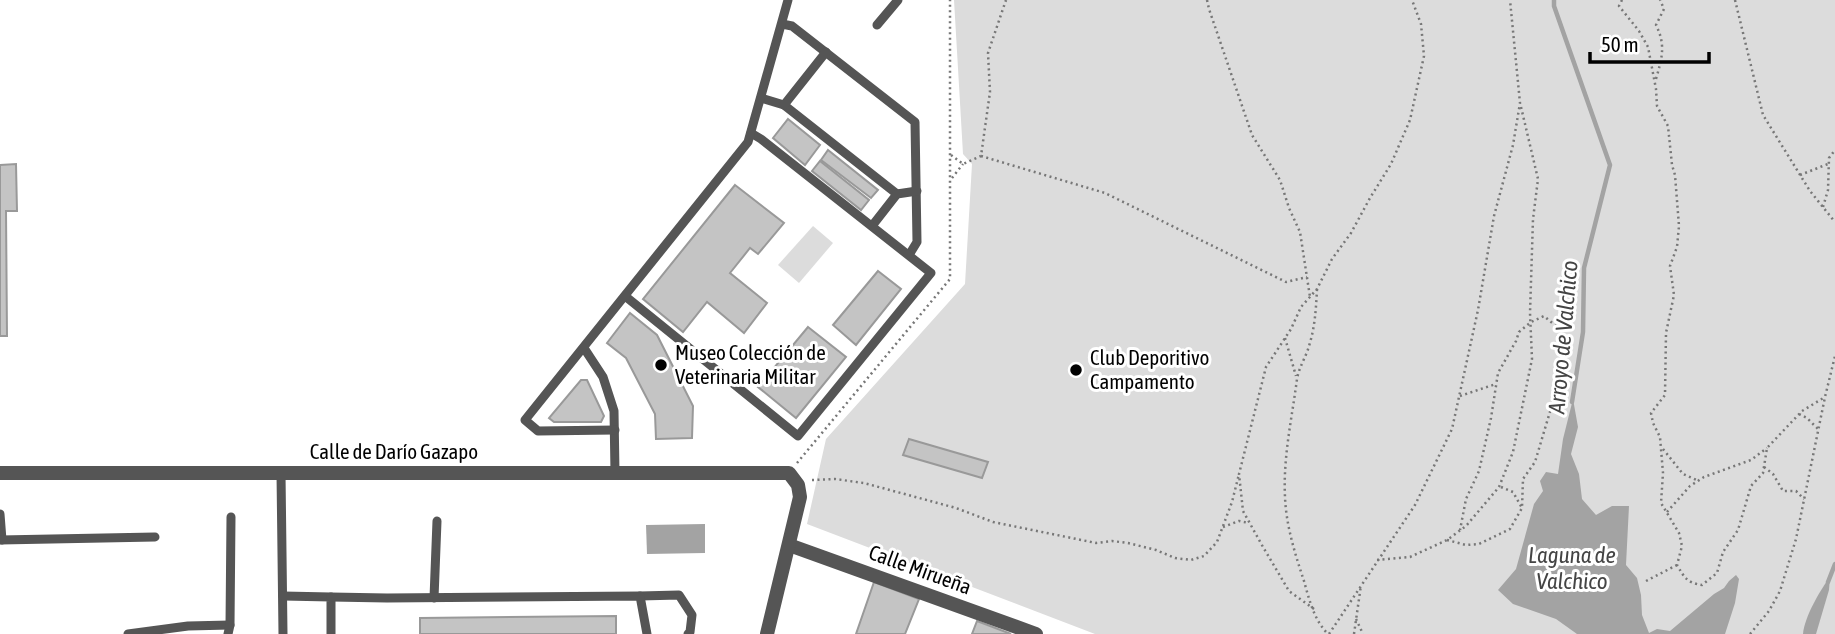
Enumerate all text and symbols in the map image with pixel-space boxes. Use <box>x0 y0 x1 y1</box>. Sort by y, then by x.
scale bar <box>1590 21 1709 65</box>
text: 50 m <box>1601 32 1639 56</box>
water label: Arroyo de Valchico <box>1543 259 1583 416</box>
place label: Museo Colección de Veterinaria Militar <box>675 340 826 388</box>
place label: Club Deporitivo Campamento <box>1090 345 1209 393</box>
marker: Museo Colección de Veterinaria Militar <box>653 357 669 373</box>
marker: Club Deporitivo Campamento <box>1068 362 1084 378</box>
street label: Calle de Darío Gazapo <box>310 439 478 463</box>
street label: Calle Mirueña <box>866 539 975 599</box>
water label: Laguna de Valchico <box>1528 542 1616 594</box>

